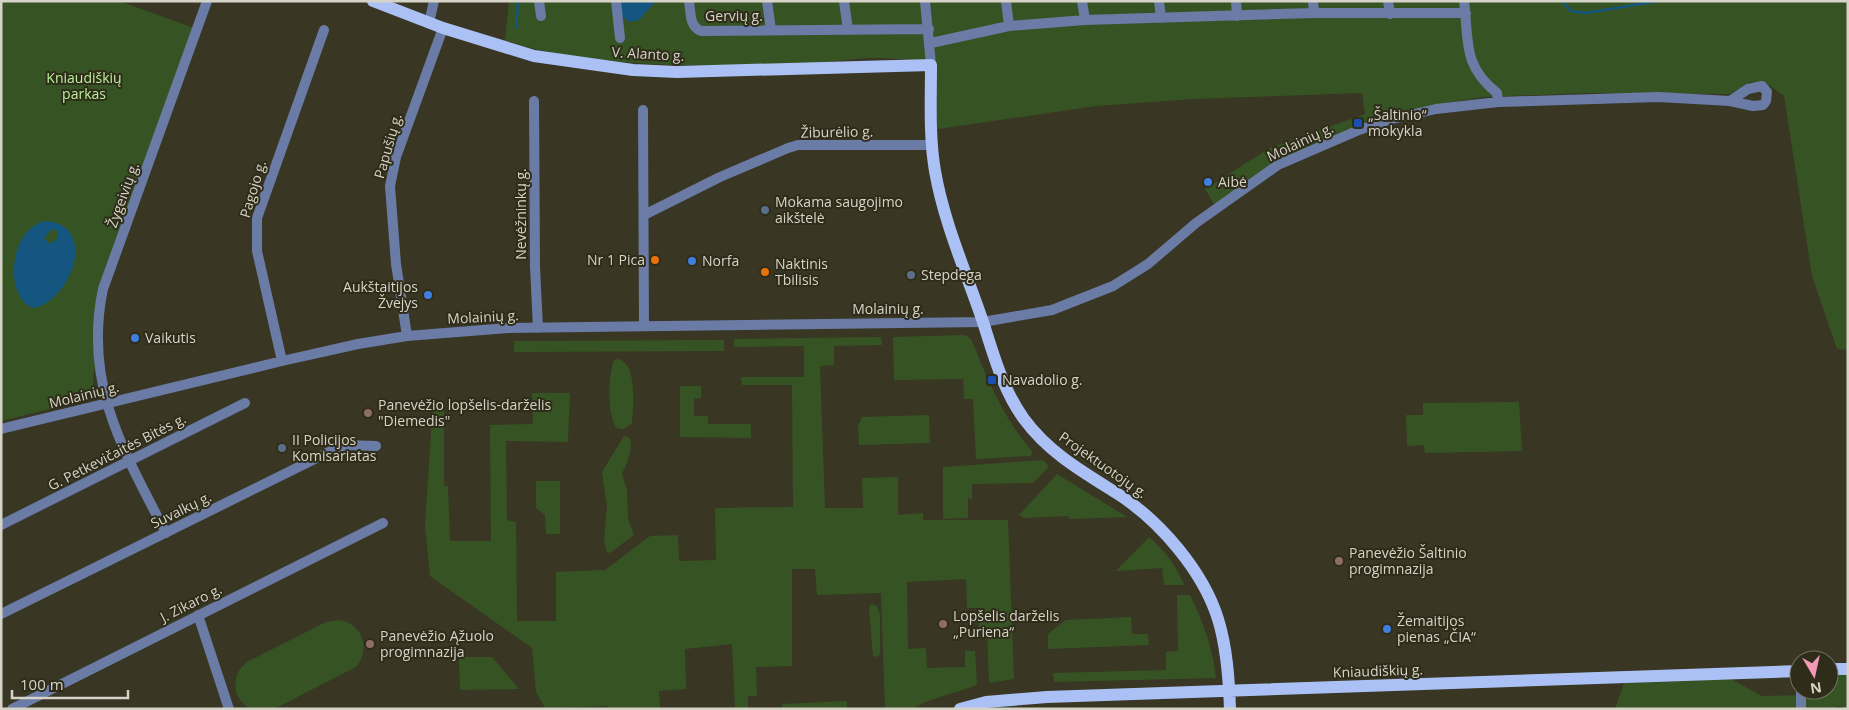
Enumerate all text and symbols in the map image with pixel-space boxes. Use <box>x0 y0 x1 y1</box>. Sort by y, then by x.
street label: Gervių g. <box>705 6 763 25</box>
street label: V. Alanto g. <box>611 42 685 65</box>
park label: Kniaudiškių parkas <box>46 68 122 103</box>
place label: „Šaltinio“ mokykla <box>1368 105 1427 140</box>
street label: Papušių g. <box>369 111 406 181</box>
marker: „Šaltinio“ mokykla <box>1352 117 1364 129</box>
street label: Molainių g. <box>1263 118 1336 165</box>
street label: Žiburėlio g. <box>800 121 873 142</box>
street label: Pagojo g. <box>235 158 270 220</box>
street label: Žygeivių g. <box>102 160 143 230</box>
street label: Nevėžninkų g. <box>511 168 530 260</box>
place label: Aibė <box>1218 172 1247 191</box>
marker: Aibė <box>1202 176 1214 188</box>
place label: Mokama saugojimo aikštelė <box>775 192 903 227</box>
marker: Mokama saugojimo aikštelė <box>759 204 771 216</box>
place label: Nr 1 Pica <box>587 250 645 269</box>
place label: Norfa <box>702 251 739 270</box>
marker: Nr 1 Pica <box>649 254 661 266</box>
place label: Naktinis Tbilisis <box>775 254 828 289</box>
marker: Norfa <box>686 255 698 267</box>
place label: Stepdega <box>921 265 982 284</box>
marker: Naktinis Tbilisis <box>759 266 771 278</box>
marker: Stepdega <box>905 269 917 281</box>
place label: Aukštaitijos Žvejys <box>343 277 418 312</box>
marker: Aukštaitijos Žvejys <box>422 289 434 301</box>
street label: Molainių g. <box>852 299 924 318</box>
street label: Molainių g. <box>447 305 519 328</box>
place label: Vaikutis <box>145 328 196 347</box>
marker: Vaikutis <box>129 332 141 344</box>
place label: Navadolio g. <box>1002 370 1083 389</box>
marker: Navadolio g. <box>986 374 998 386</box>
street label: Molainių g. <box>47 377 121 412</box>
place label: Panevėžio lopšelis-darželis "Diemedis" <box>378 395 552 430</box>
marker: Panevėžio lopšelis-darželis "Diemedis" <box>362 407 374 419</box>
street label: G. Petkevičaitės Bitės g. <box>44 408 189 495</box>
street label: Projektuotojų g. <box>1055 427 1151 502</box>
place label: II Policijos Komisariatas <box>292 430 377 465</box>
marker: II Policijos Komisariatas <box>276 442 288 454</box>
street label: Suvalkų g. <box>147 487 214 532</box>
place label: Panevėžio Šaltinio progimnazija <box>1349 543 1467 578</box>
marker: Panevėžio Šaltinio progimnazija <box>1333 555 1345 567</box>
street label: J. Zikaro g. <box>155 579 225 627</box>
place label: Lopšelis darželis „Puriena“ <box>953 606 1060 641</box>
place label: Žemaitijos pienas „ČIA“ <box>1397 611 1476 646</box>
marker: Lopšelis darželis „Puriena“ <box>937 618 949 630</box>
marker: Žemaitijos pienas „ČIA“ <box>1381 623 1393 635</box>
place label: Panevėžio Ąžuolo progimnazija <box>380 626 494 661</box>
marker: Panevėžio Ąžuolo progimnazija <box>364 638 376 650</box>
north arrow <box>1789 650 1839 700</box>
street label: Kniaudiškių g. <box>1333 659 1423 682</box>
scale bar <box>12 668 129 700</box>
text: 100 m <box>20 674 64 694</box>
text: N <box>1809 678 1823 699</box>

